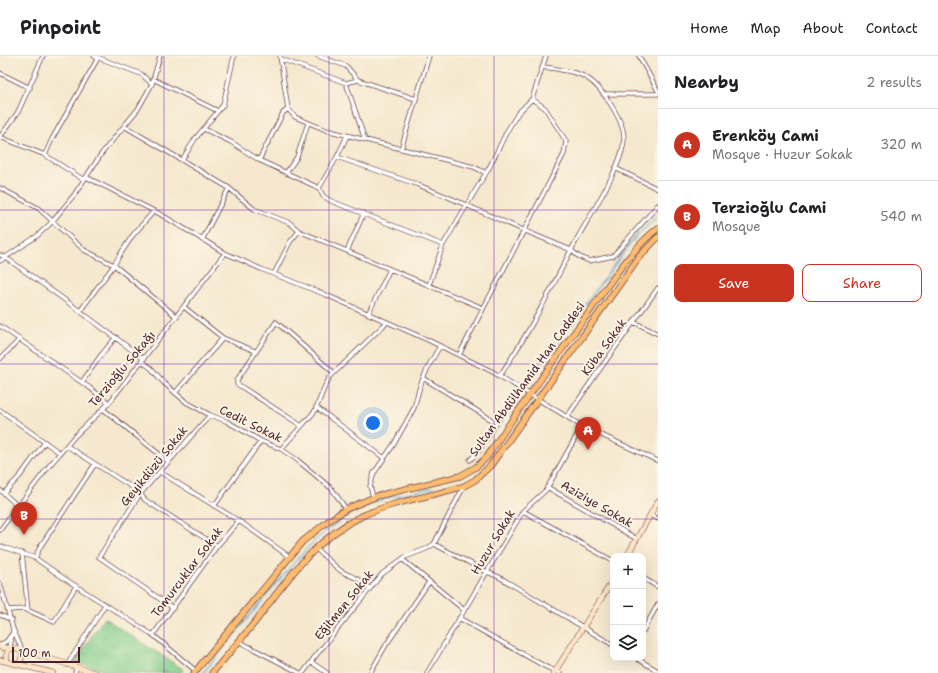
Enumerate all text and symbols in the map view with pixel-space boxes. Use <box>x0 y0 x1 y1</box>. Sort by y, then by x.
text: Pinpoint <box>20 15 101 40</box>
text: Home <box>690 19 729 37</box>
text: Map <box>751 19 781 37</box>
text: About <box>803 19 844 37</box>
text: Contact <box>866 19 918 37</box>
text: Nearby <box>674 71 739 93</box>
text: 2 results <box>866 74 922 91</box>
text: Erenköy Cami <box>712 126 819 146</box>
text: A <box>682 136 692 153</box>
text: 320 m <box>880 136 922 153</box>
text: Mosque · Huzur Sokak <box>712 146 853 163</box>
text: Terzioğlu Cami <box>712 198 826 218</box>
text: B <box>683 208 691 225</box>
text: 540 m <box>881 208 922 225</box>
text: Mosque <box>712 218 761 235</box>
button: Save <box>674 264 794 302</box>
button: Share <box>802 264 922 302</box>
street label: Sultan Abdülhamid Han Caddesi <box>466 299 588 459</box>
street label: Küba Sokak <box>578 315 630 379</box>
street label: Terzioğlu Sokağı <box>85 327 159 411</box>
street label: Cedit Sokak <box>217 402 285 446</box>
your location <box>363 413 383 433</box>
pin: A <box>575 417 601 450</box>
street label: Geyikdüzü Sokak <box>117 423 191 509</box>
street label: Aziziye Sokak <box>558 477 636 531</box>
pin: B <box>11 502 37 535</box>
street label: Huzur Sokak <box>467 506 519 578</box>
street label: Tomurcuklar Sokak <box>148 523 226 621</box>
map controls <box>610 553 646 661</box>
button: + <box>610 553 646 589</box>
street label: Eğitmen Sokak <box>311 567 377 643</box>
button: − <box>610 589 646 625</box>
button: layers <box>610 625 646 661</box>
scale bar <box>12 645 80 664</box>
text: 100 m <box>18 646 51 661</box>

